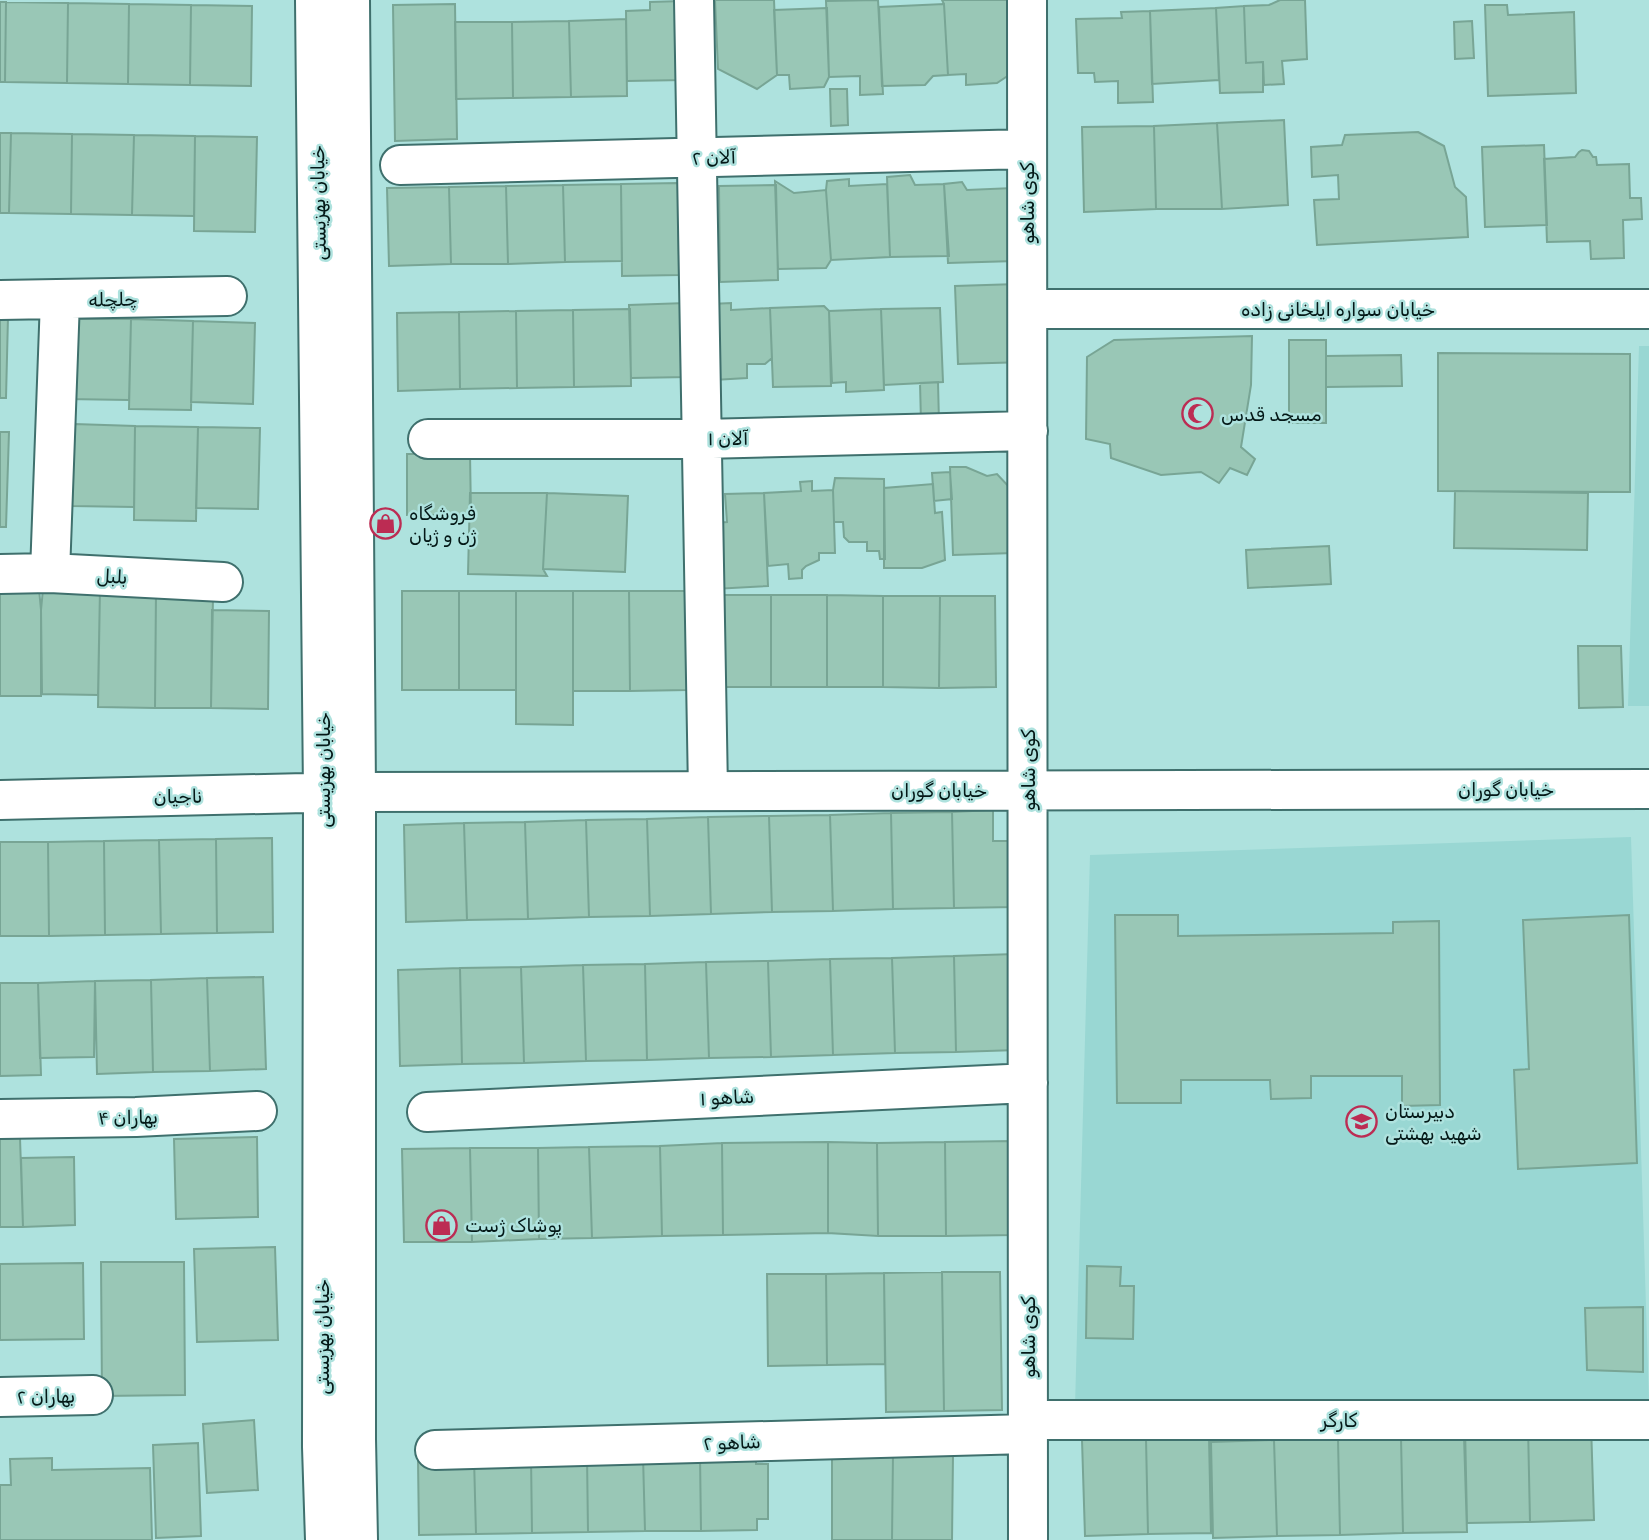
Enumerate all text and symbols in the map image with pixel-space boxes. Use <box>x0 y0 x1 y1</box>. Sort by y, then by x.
street label: خیابان بهزیستی <box>306 145 331 261</box>
street label: آلان ۲ <box>692 145 737 170</box>
street label: کوی شاهو <box>1016 162 1039 244</box>
street label: چلچله <box>88 288 138 311</box>
street label: خیابان سواره ایلخانی زاده <box>1241 298 1435 321</box>
mosque icon: مسجد قدس <box>1181 397 1215 431</box>
place label: مسجد قدس <box>1221 403 1322 426</box>
street label: آلان ۱ <box>707 427 749 450</box>
place label: فروشگاه ژن و ژیان <box>409 502 476 547</box>
shop icon: فروشگاه ژن و ژیان <box>369 507 403 541</box>
street label: بلبل <box>96 564 128 589</box>
street label: خیابان بهزیستی <box>312 712 335 828</box>
street label: کوی شاهو <box>1017 729 1040 811</box>
street label: خیابان گوران <box>1458 778 1554 801</box>
street label: خیابان گوران <box>891 779 987 802</box>
street label: ناجیان <box>154 785 203 808</box>
street label: شاهو ۱ <box>699 1085 755 1110</box>
place label: دبیرستان شهید بهشتی <box>1385 1100 1482 1145</box>
street label: بهاران ۴ <box>98 1105 158 1130</box>
school or university icon: دبیرستان شهید بهشتی <box>1345 1105 1379 1139</box>
shop icon: پوشاک ژست <box>425 1208 459 1242</box>
place label: پوشاک ژست <box>465 1214 562 1239</box>
street label: خیابان بهزیستی <box>311 1279 334 1395</box>
street label: کوی شاهو <box>1017 1296 1040 1378</box>
street label: بهاران ۲ <box>17 1384 75 1409</box>
street label: کارگر <box>1320 1409 1358 1432</box>
street label: شاهو ۲ <box>703 1430 761 1455</box>

